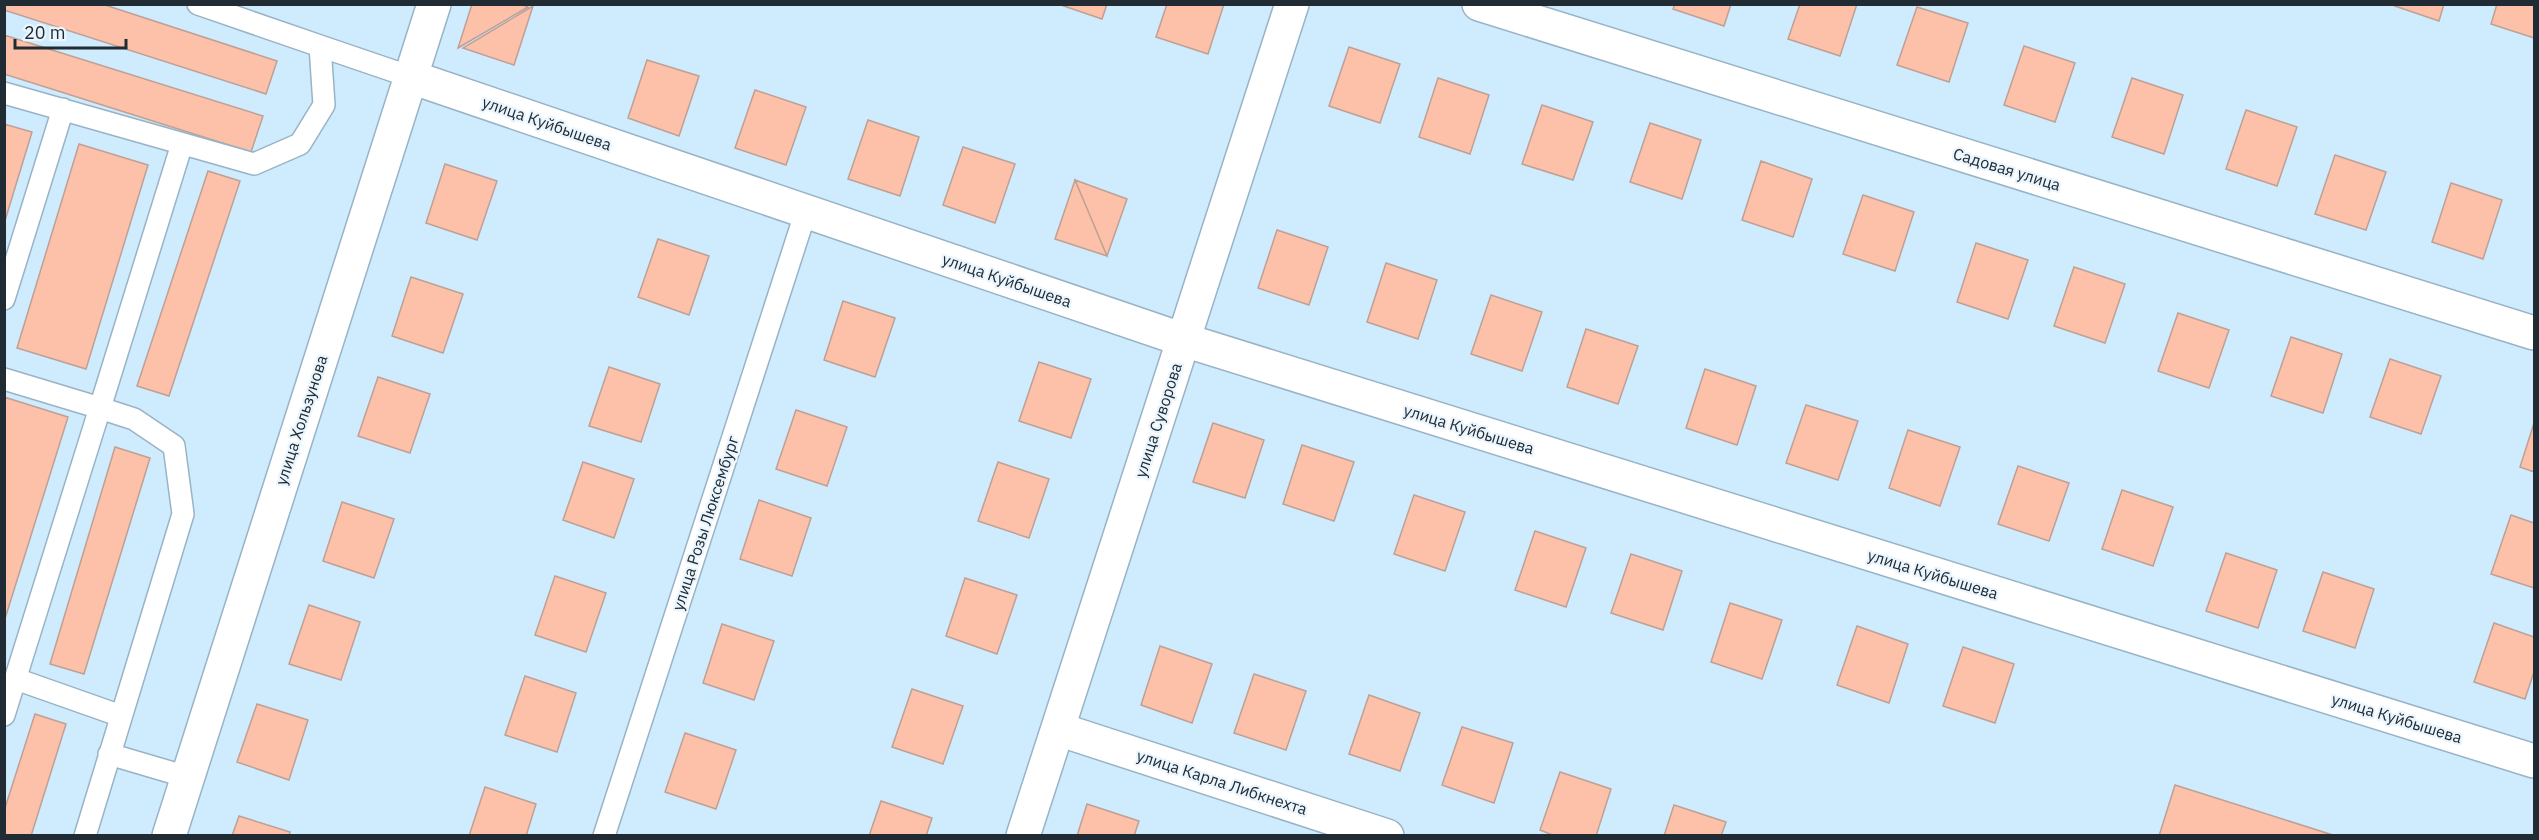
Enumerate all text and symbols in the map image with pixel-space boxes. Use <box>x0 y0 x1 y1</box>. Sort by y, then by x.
scale bar <box>15 12 126 50</box>
text: 20 m <box>24 21 66 44</box>
street label: улица Куйбышева <box>480 92 615 155</box>
street label: Садовая улица <box>1951 143 2064 195</box>
street label: улица Куйбышева <box>940 249 1075 312</box>
street label: улица Хользунова <box>271 352 332 488</box>
street label: улица Суворова <box>1130 360 1186 480</box>
street label: улица Куйбышева <box>1401 400 1537 458</box>
street label: улица Розы Люксембург <box>667 433 743 613</box>
street label: улица Куйбышева <box>1865 545 2001 603</box>
street label: улица Куйбышева <box>2329 689 2465 747</box>
street label: улица Карла Либкнехта <box>1134 745 1310 819</box>

